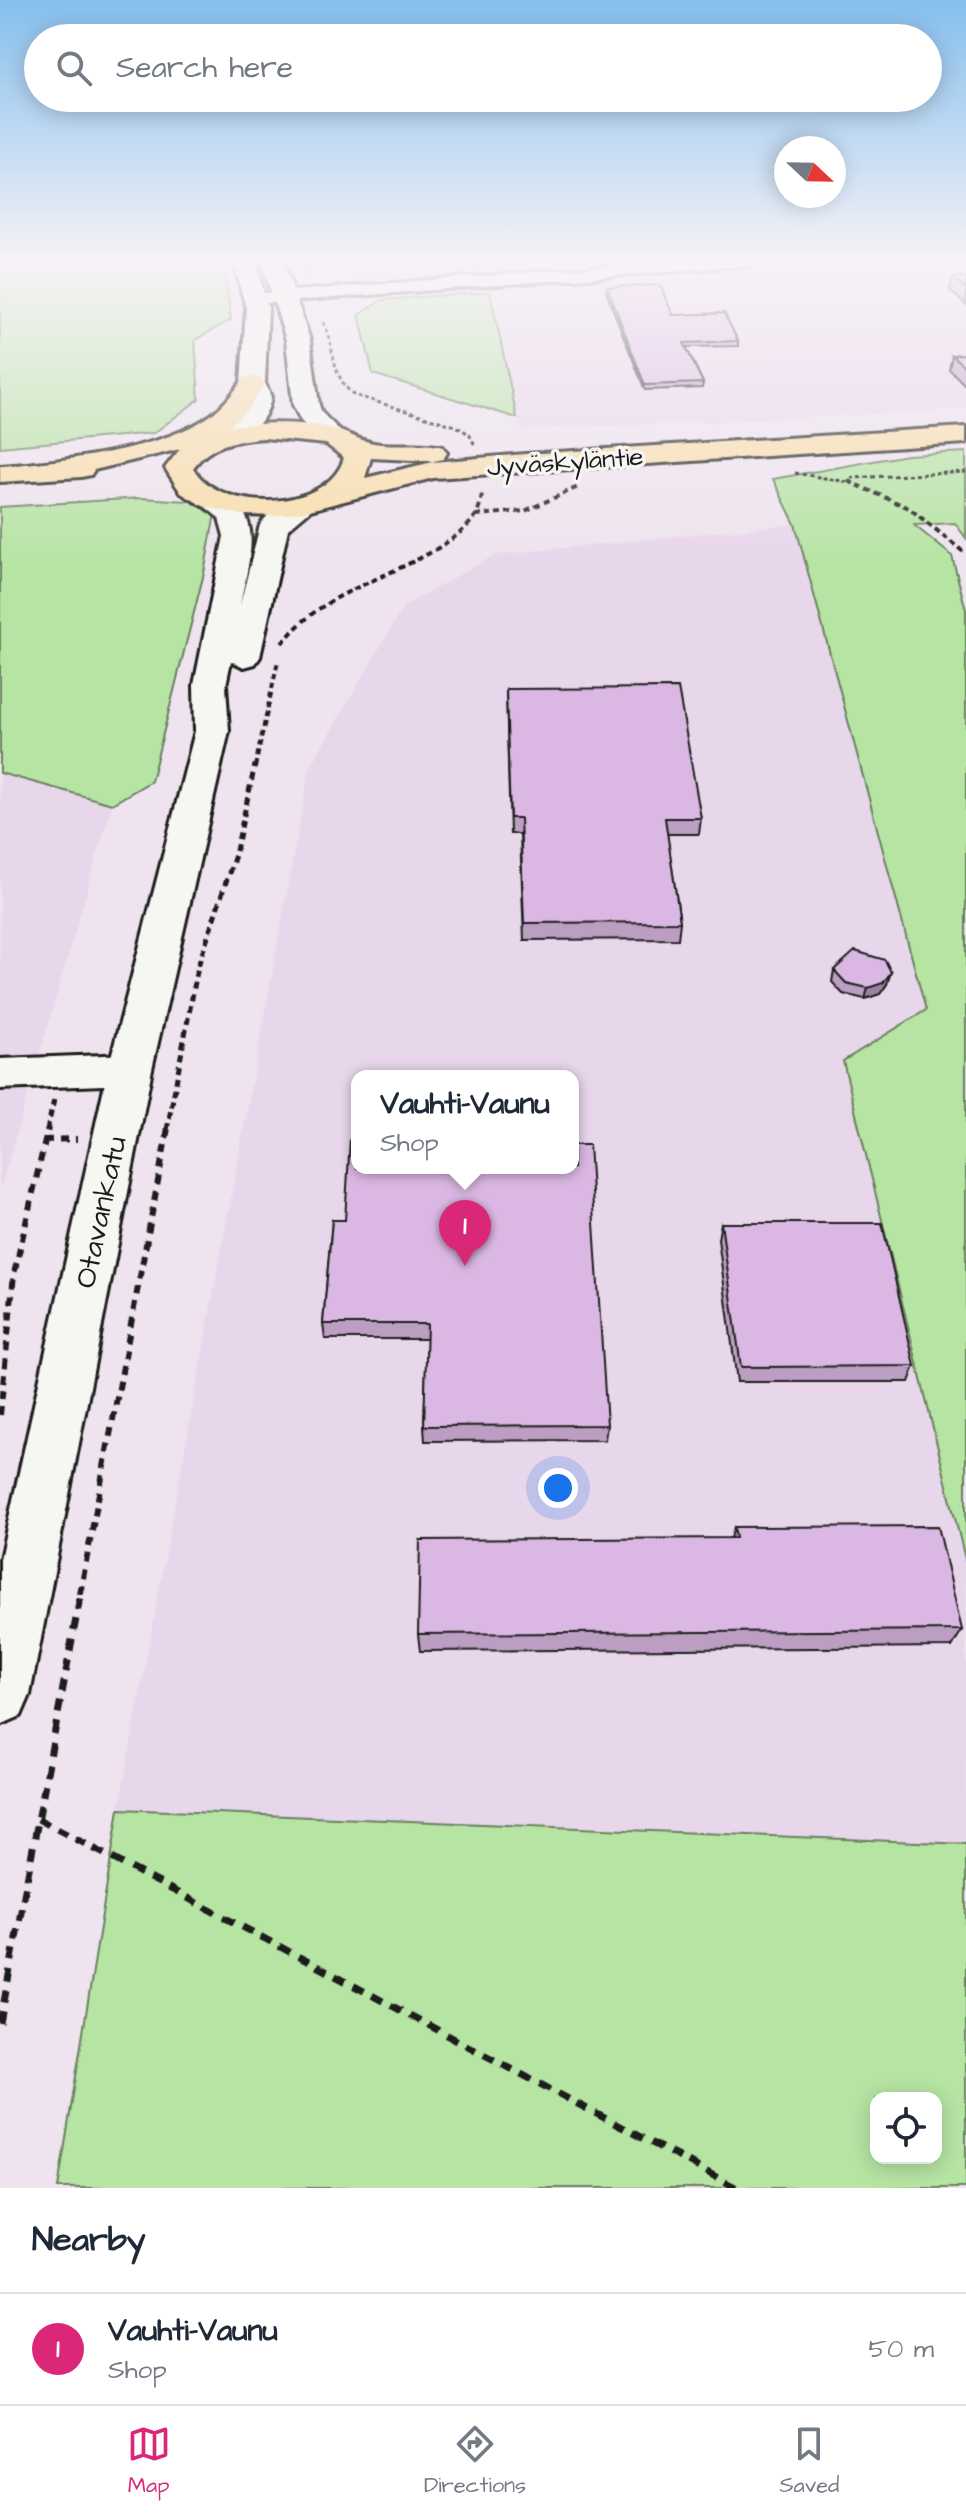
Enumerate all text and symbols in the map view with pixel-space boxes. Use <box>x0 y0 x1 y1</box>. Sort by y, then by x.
search box <box>24 24 942 112</box>
icon: search <box>52 46 96 90</box>
text: Search here <box>116 47 293 89</box>
north arrow <box>774 136 846 208</box>
street label: Jyväskyläntie <box>486 439 645 487</box>
popup <box>351 1070 579 1174</box>
text: Vauhti-Vaunu <box>380 1083 550 1125</box>
text: Shop <box>380 1125 439 1161</box>
street label: Otavankatu <box>64 1132 138 1292</box>
pin: 1 <box>439 1200 491 1266</box>
your location <box>538 1468 578 1508</box>
map controls <box>870 2092 942 2164</box>
button: locate <box>870 2092 942 2164</box>
text: Nearby <box>32 2216 146 2264</box>
text: Vauhti-Vaunu <box>108 2310 278 2352</box>
text: 1 <box>56 2331 60 2367</box>
text: 50 m <box>869 2331 934 2367</box>
text: Shop <box>108 2352 167 2388</box>
tab: Map <box>127 2422 171 2501</box>
tab: Directions <box>424 2422 526 2501</box>
tab: Saved <box>779 2422 839 2501</box>

